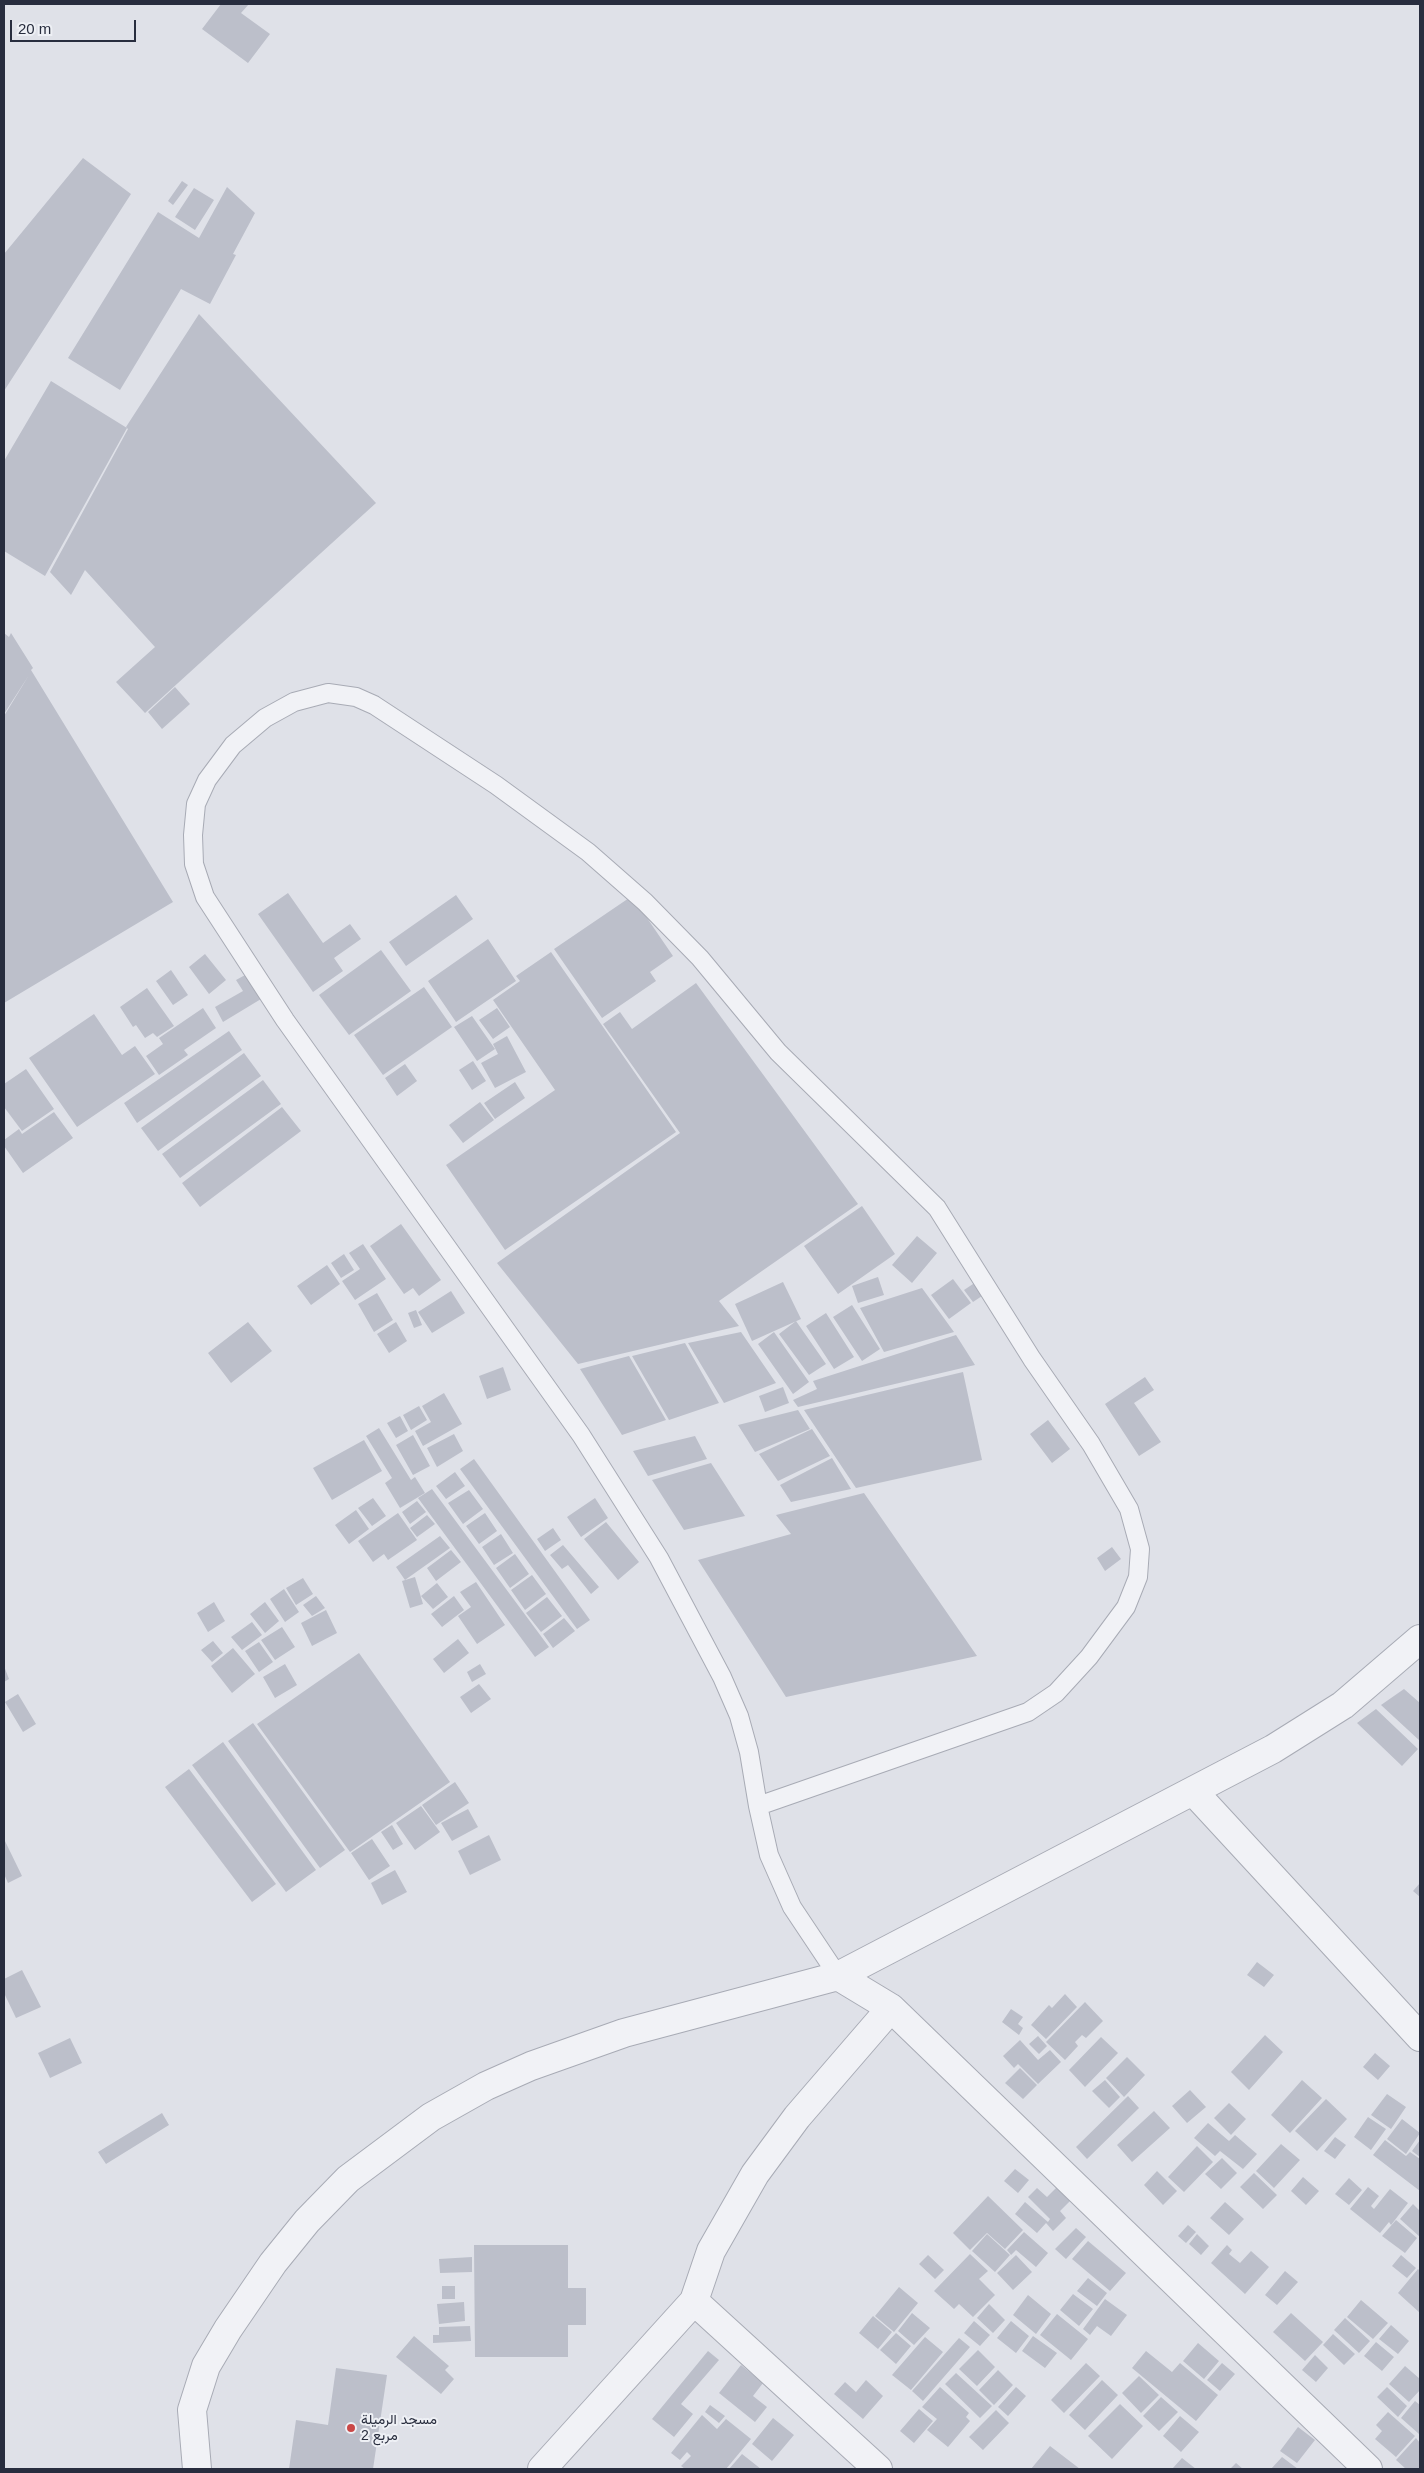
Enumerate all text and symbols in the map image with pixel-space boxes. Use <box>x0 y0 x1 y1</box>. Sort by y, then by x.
scale bar <box>12 10 139 42</box>
text: 20 m <box>18 20 51 37</box>
place label: مسجد الرميلة مربع 2 <box>361 2412 437 2444</box>
marker: مسجد الرميلة مربع 2 <box>345 2422 357 2434</box>

